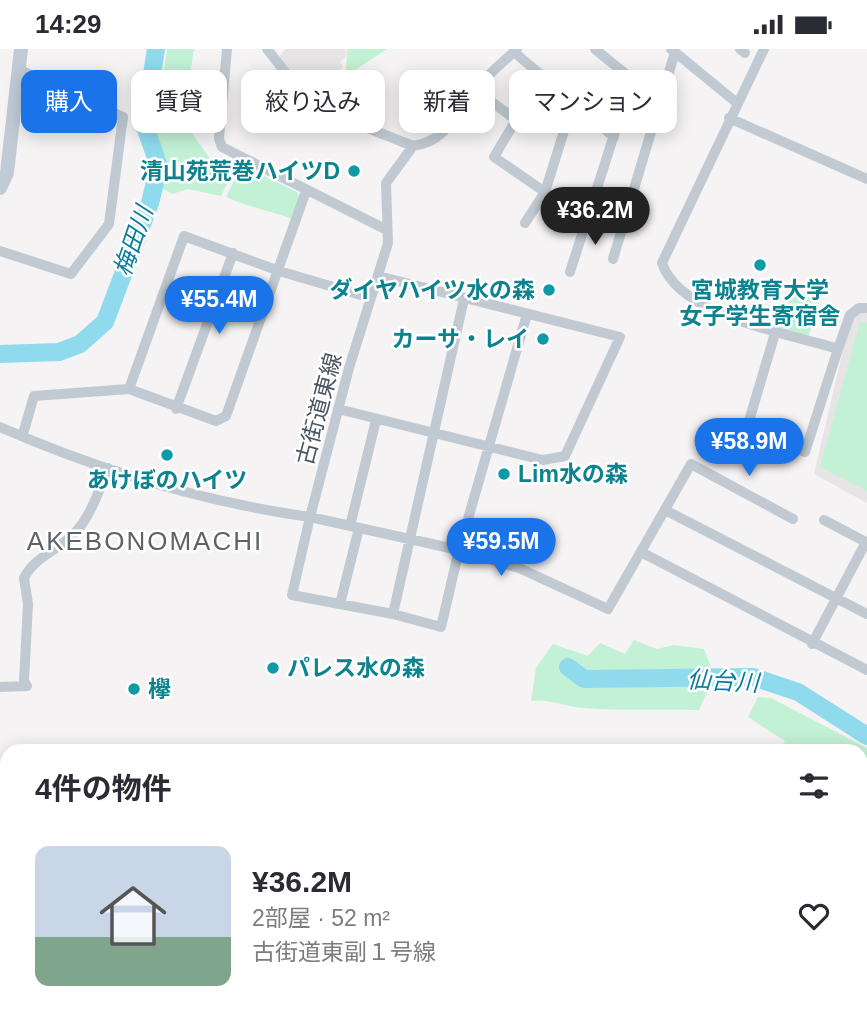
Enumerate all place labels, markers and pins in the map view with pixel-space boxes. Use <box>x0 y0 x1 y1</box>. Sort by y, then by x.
place label: 清山苑荒巻ハイツD <box>140 158 340 184</box>
marker: 清山苑荒巻ハイツD <box>346 163 362 179</box>
pin: ¥36.2M <box>538 187 652 247</box>
marker: 宮城教育大学 女子学生寄宿舎 <box>752 257 768 273</box>
pin: ¥55.4M <box>162 277 276 336</box>
place label: ダイヤハイツ水の森 <box>330 277 535 303</box>
place label: 宮城教育大学 女子学生寄宿舎 <box>680 277 841 329</box>
marker: ダイヤハイツ水の森 <box>541 282 557 298</box>
place label: カーサ・レイ <box>391 326 529 352</box>
marker: カーサ・レイ <box>535 331 551 347</box>
pin: ¥58.9M <box>692 419 806 478</box>
marker: あけぼのハイツ <box>159 447 175 463</box>
place label: Lim水の森 <box>518 461 628 487</box>
marker: Lim水の森 <box>496 466 512 482</box>
place label: あけぼのハイツ <box>87 467 247 493</box>
pin: ¥59.5M <box>444 519 558 578</box>
place label: パレス水の森 <box>287 655 425 681</box>
marker: パレス水の森 <box>265 660 281 676</box>
place label: 欅 <box>148 676 171 702</box>
marker: 欅 <box>126 681 142 697</box>

